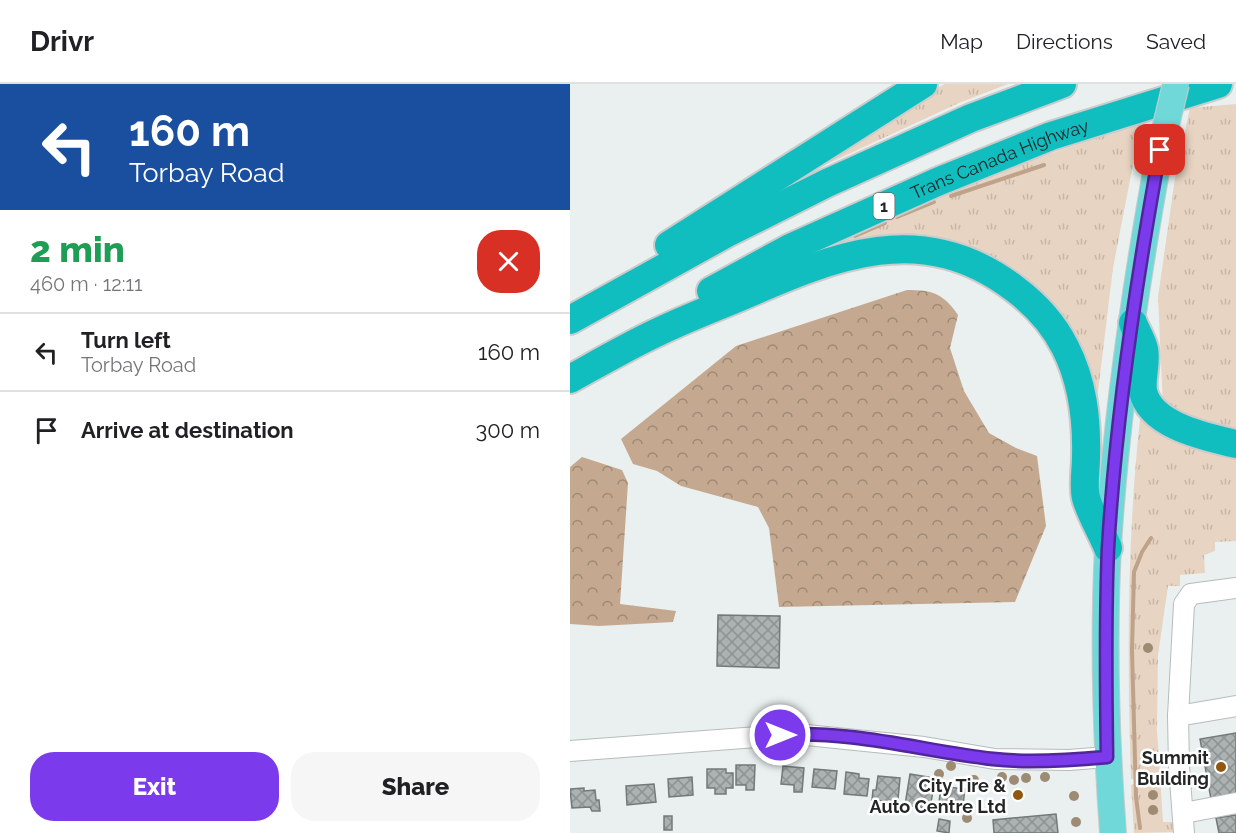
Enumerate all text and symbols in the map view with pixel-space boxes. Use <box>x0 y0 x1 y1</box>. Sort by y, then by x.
text: Drivr <box>30 25 94 58</box>
text: Map <box>940 29 983 54</box>
text: Directions <box>1016 29 1113 54</box>
text: Saved <box>1146 29 1206 54</box>
text: 160 m <box>129 107 250 156</box>
icon: left <box>30 108 108 186</box>
street label: Trans Canada Highway <box>907 114 1091 203</box>
pin <box>1134 124 1185 175</box>
icon: arrive <box>1143 133 1176 166</box>
text: Torbay Road <box>129 157 285 188</box>
road number: 1 <box>874 193 894 219</box>
text: 2 min <box>30 228 125 270</box>
button: close <box>477 230 540 293</box>
text: 460 m · 12:11 <box>30 272 143 296</box>
text: Turn left <box>81 327 171 353</box>
icon: left <box>30 336 63 369</box>
text: 160 m <box>478 339 540 365</box>
text: Torbay Road <box>81 353 196 377</box>
icon: arrive <box>30 414 63 447</box>
text: Arrive at destination <box>81 417 294 443</box>
text: 300 m <box>475 417 540 443</box>
position arrow <box>748 703 812 767</box>
place label: Summit Building <box>1137 747 1209 789</box>
button: Exit <box>30 752 279 821</box>
button: Share <box>291 752 540 821</box>
marker: Summit Building <box>1214 760 1228 774</box>
place label: City Tire & Auto Centre Ltd <box>870 775 1006 817</box>
marker: City Tire & Auto Centre Ltd <box>1011 788 1025 802</box>

